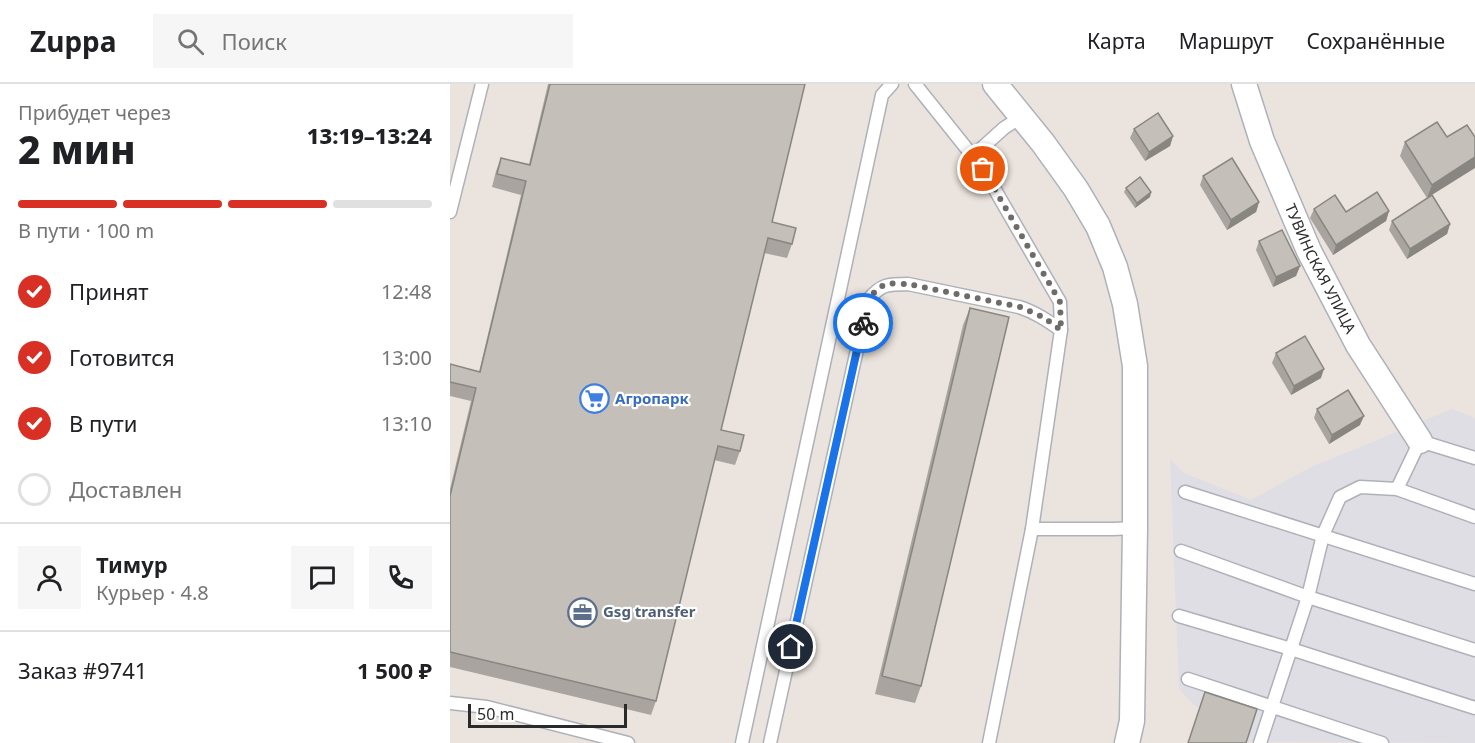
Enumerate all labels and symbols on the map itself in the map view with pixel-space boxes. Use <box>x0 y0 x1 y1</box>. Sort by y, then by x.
pin <box>957 143 1008 194</box>
street label: ТУВИНСКАЯ УЛИЦА <box>1281 200 1361 337</box>
courier <box>833 293 893 353</box>
supermarket icon: Агропарк <box>578 383 610 415</box>
place label: Агропарк <box>615 388 690 408</box>
office icon: Gsg transfer <box>566 596 598 628</box>
place label: Gsg transfer <box>603 601 696 621</box>
pin <box>765 621 816 672</box>
scale bar <box>468 701 627 728</box>

